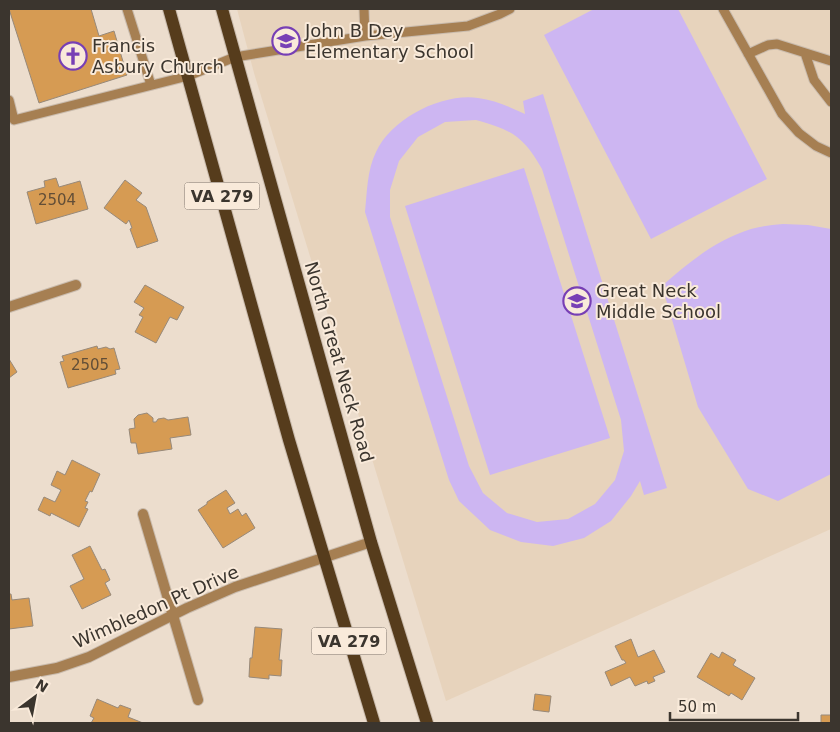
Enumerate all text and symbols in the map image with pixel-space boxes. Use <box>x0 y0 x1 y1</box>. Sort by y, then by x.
place label: John B Dey Elementary School <box>304 20 474 62</box>
school or university icon: John B Dey Elementary School <box>271 26 301 56</box>
place label: Francis Asbury Church <box>92 35 224 77</box>
church icon: Francis Asbury Church <box>58 41 88 71</box>
road number: VA 279 <box>184 182 260 210</box>
house number: 2504 <box>38 191 76 209</box>
street label: North Great Neck Road <box>301 259 378 465</box>
place label: Great Neck Middle School <box>596 280 721 322</box>
school or university icon: Great Neck Middle School <box>562 286 592 316</box>
house number: 2505 <box>71 356 109 374</box>
street label: Wimbledon Pt Drive <box>70 561 242 652</box>
road number: VA 279 <box>312 627 386 654</box>
north arrow <box>10 672 60 722</box>
text: N <box>33 676 51 696</box>
scale bar <box>670 690 798 722</box>
text: 50 m <box>678 698 716 716</box>

